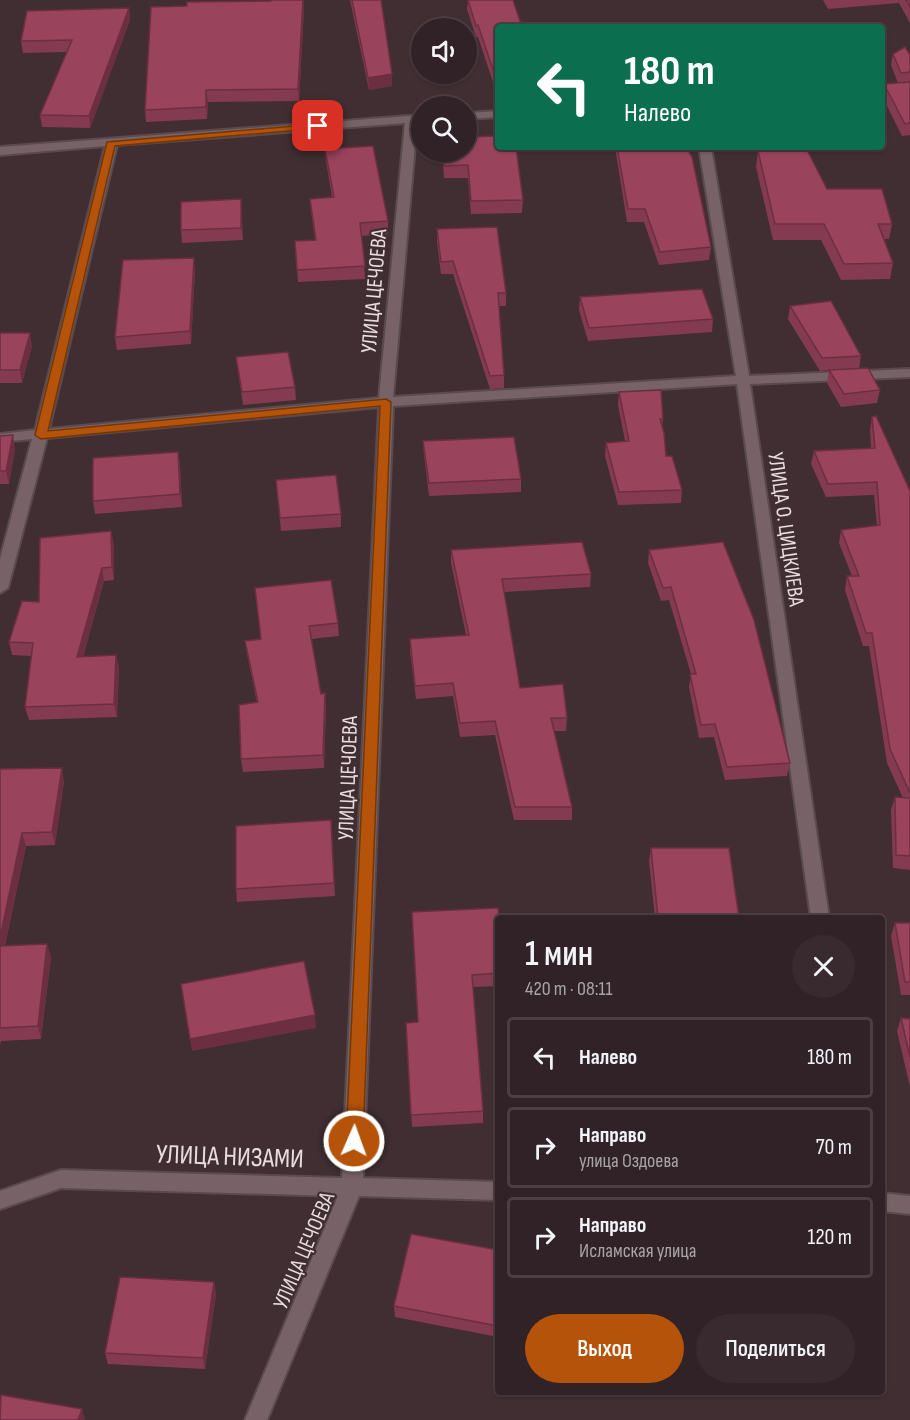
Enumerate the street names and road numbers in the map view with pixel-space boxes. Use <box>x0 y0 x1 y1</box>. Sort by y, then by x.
street label: УЛИЦА ЦЕЧОЕВА <box>356 227 393 354</box>
street label: УЛИЦА О. ЦИЦКИЕВА <box>761 450 810 609</box>
street label: УЛИЦА ЦЕЧОЕВА <box>333 715 364 841</box>
street label: УЛИЦА НИЗАМИ <box>156 1138 304 1176</box>
street label: УЛИЦА ЦЕЧОЕВА <box>268 1187 341 1313</box>

